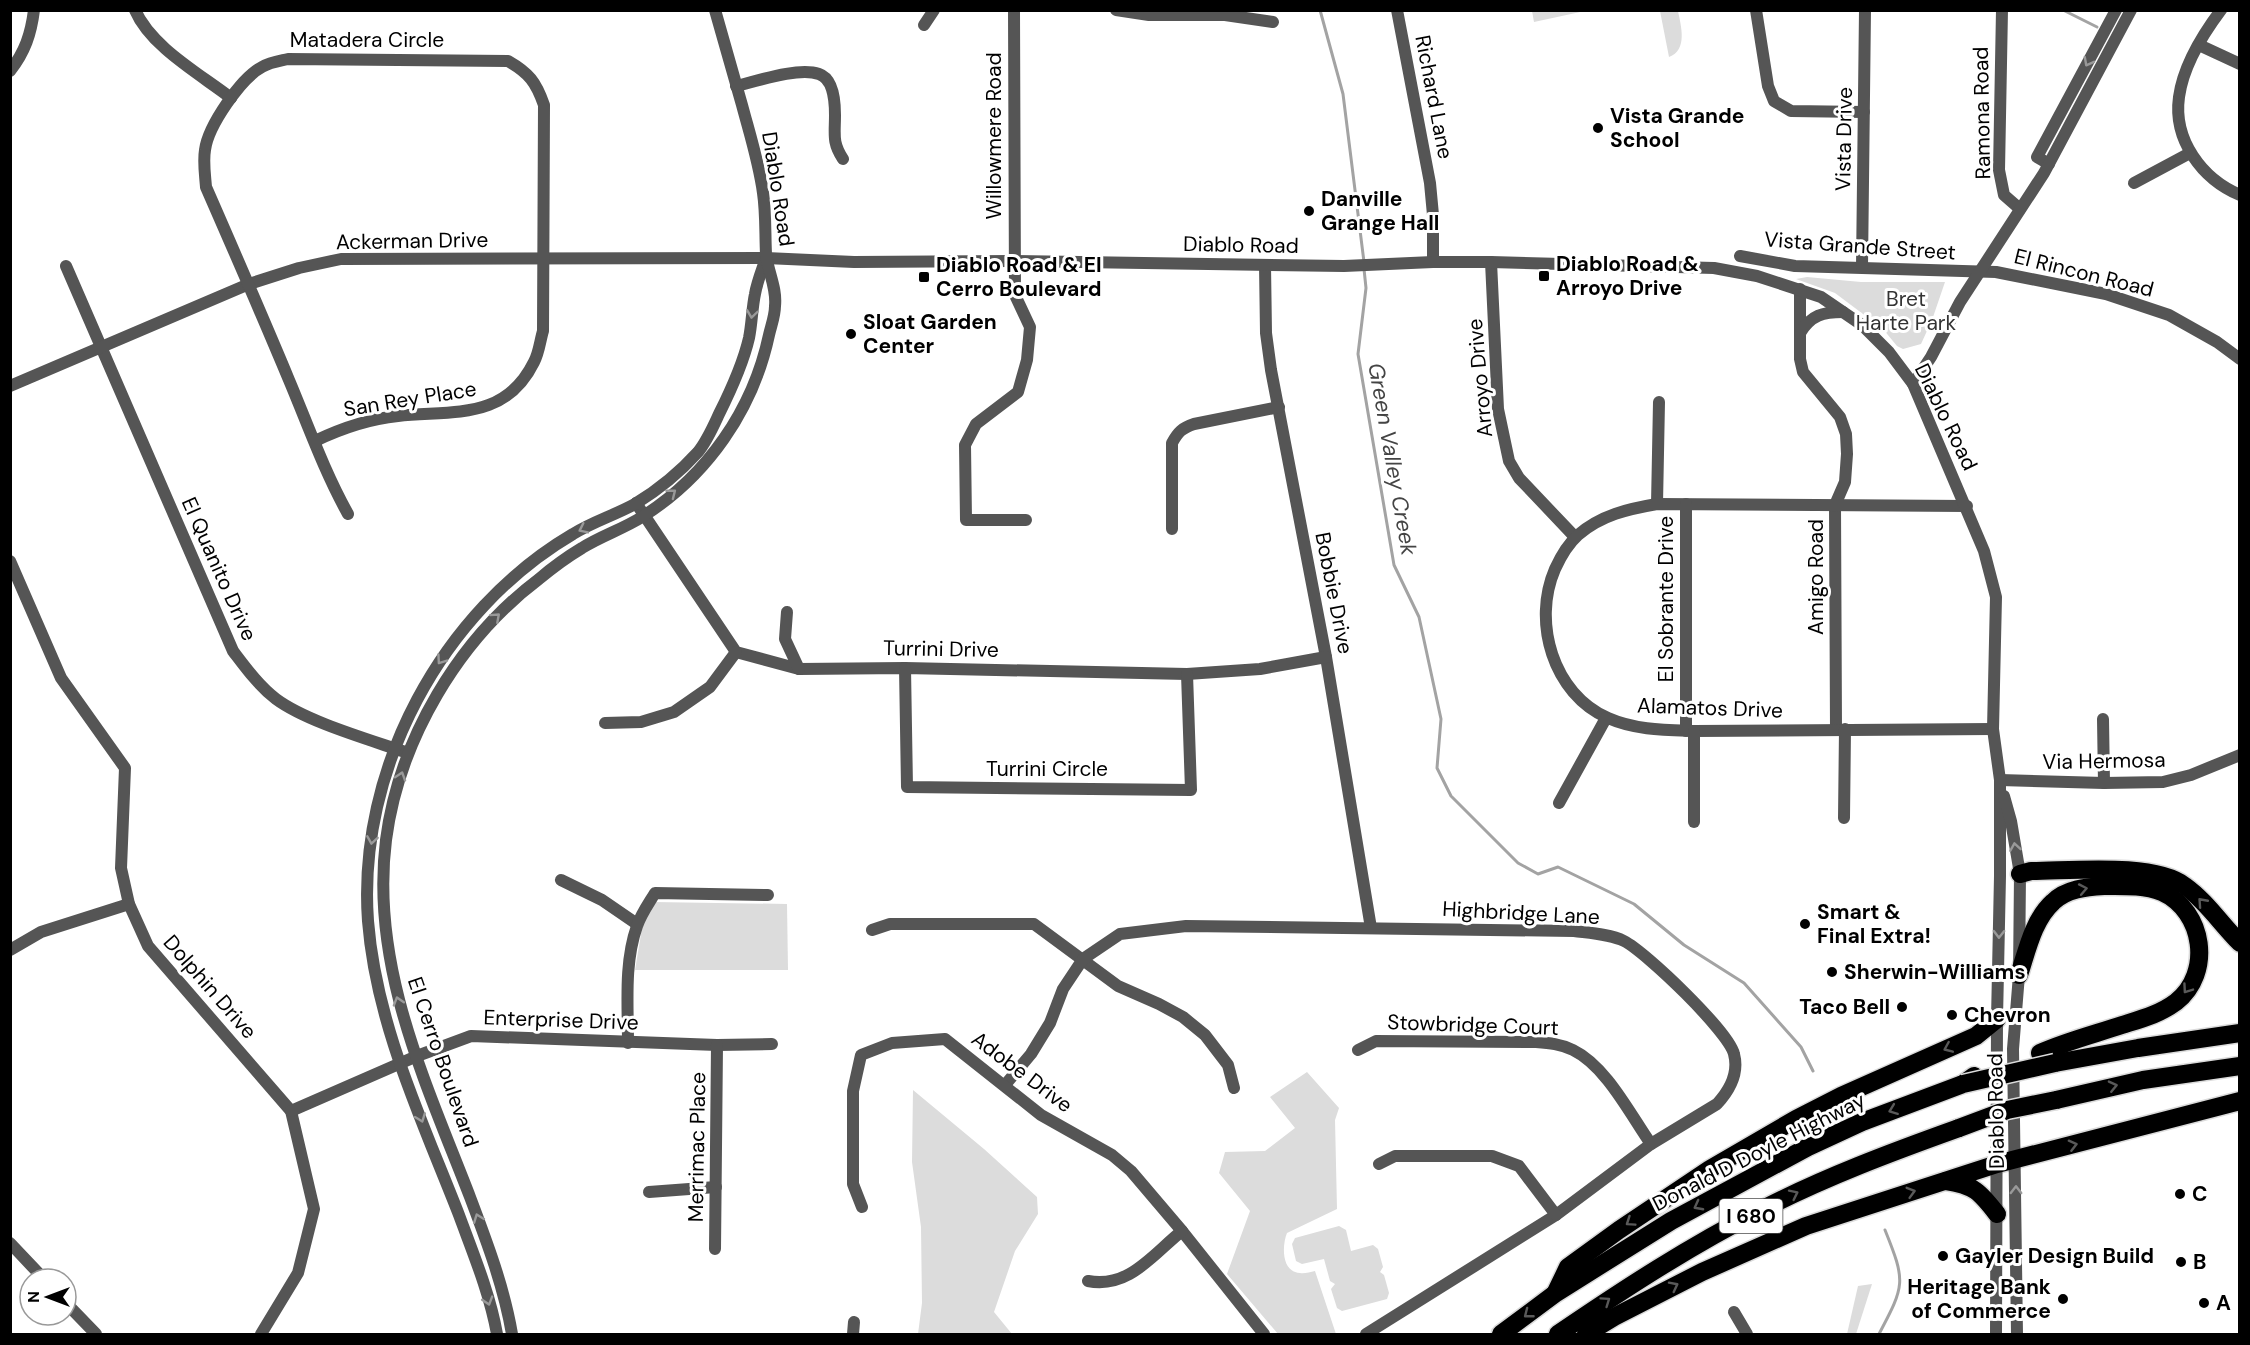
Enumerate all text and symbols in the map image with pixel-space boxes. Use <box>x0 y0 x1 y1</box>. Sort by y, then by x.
street label: Matadera Circle <box>290 26 444 54</box>
street label: Richard Lane <box>1408 33 1460 161</box>
street label: Ramona Road <box>1967 46 1997 180</box>
street label: Willowmere Road <box>980 52 1008 220</box>
one-way arrow <box>2084 56 2095 66</box>
street label: Vista Drive <box>1829 87 1859 191</box>
place label: Vista Grande School <box>1610 102 1744 154</box>
marker: Vista Grande School <box>1591 121 1605 135</box>
street label: Diablo Road <box>755 130 801 248</box>
place label: Danville Grange Hall <box>1321 185 1439 237</box>
marker: Danville Grange Hall <box>1302 204 1316 218</box>
street label: Vista Grande Street <box>1763 225 1957 267</box>
street label: Ackerman Drive <box>336 226 489 256</box>
street label: Diablo Road <box>1183 230 1299 260</box>
street label: El Rincon Road <box>2011 242 2157 304</box>
place label: Diablo Road & Arroyo Drive <box>1556 250 1699 302</box>
place label: Diablo Road & El Cerro Boulevard <box>936 251 1102 303</box>
marker: Diablo Road & Arroyo Drive <box>1537 269 1551 283</box>
marker: Diablo Road & El Cerro Boulevard <box>917 270 931 284</box>
park label: Bret Harte Park <box>1856 285 1957 337</box>
place label: Sloat Garden Center <box>863 308 997 360</box>
one-way arrow <box>746 310 758 319</box>
street label: Arroyo Drive <box>1461 317 1499 439</box>
marker: Sloat Garden Center <box>844 327 858 341</box>
street label: Diablo Road <box>1908 359 1984 475</box>
water label: Green Valley Creek <box>1361 361 1424 558</box>
street label: San Rey Place <box>342 375 478 423</box>
one-way arrow <box>665 490 676 501</box>
street label: El Quanito Drive <box>175 493 263 645</box>
street label: El Sobrante Drive <box>1652 516 1680 682</box>
street label: Amigo Road <box>1802 519 1830 635</box>
one-way arrow <box>579 521 590 533</box>
street label: Bobbie Drive <box>1308 530 1360 656</box>
one-way arrow <box>490 613 500 624</box>
street label: Turrini Drive <box>883 634 999 664</box>
one-way arrow <box>437 653 448 664</box>
street label: Alamatos Drive <box>1636 691 1784 725</box>
street label: Via Hermosa <box>2042 746 2166 776</box>
street label: Turrini Circle <box>986 755 1108 783</box>
one-way arrow <box>394 771 406 782</box>
one-way arrow <box>366 834 379 844</box>
one-way arrow <box>2010 843 2022 852</box>
one-way arrow <box>2077 883 2087 896</box>
street label: Highbridge Lane <box>1442 895 1600 931</box>
place label: Smart & Final Extra! <box>1817 898 1931 950</box>
one-way arrow <box>2198 899 2209 909</box>
marker: Smart & Final Extra! <box>1798 917 1812 931</box>
street label: Dolphin Drive <box>157 929 263 1045</box>
one-way arrow <box>1993 930 2006 939</box>
place label: Sherwin-Williams <box>1844 958 2026 986</box>
marker: Sherwin-Williams <box>1825 965 1839 979</box>
street label: El Cerro Boulevard <box>401 973 485 1151</box>
one-way arrow <box>2183 982 2194 993</box>
place label: Taco Bell <box>1799 993 1890 1021</box>
one-way arrow <box>393 996 406 1006</box>
marker: Taco Bell <box>1895 1000 1909 1014</box>
place label: Chevron <box>1964 1001 2051 1029</box>
street label: Enterprise Drive <box>483 1003 639 1037</box>
street label: Stowbridge Court <box>1387 1008 1559 1042</box>
marker: Chevron <box>1945 1008 1959 1022</box>
street label: Adobe Drive <box>966 1025 1078 1119</box>
one-way arrow <box>1943 1041 1954 1053</box>
street label: Diablo Road <box>1981 1053 2011 1169</box>
street label: Merrimac Place <box>682 1072 712 1222</box>
one-way arrow <box>2108 1081 2118 1094</box>
street label: Donald D Doyle Highway <box>1648 1086 1870 1218</box>
one-way arrow <box>1888 1103 1899 1115</box>
one-way arrow <box>414 1112 427 1123</box>
one-way arrow <box>2068 1139 2078 1152</box>
place label: C <box>2192 1180 2208 1208</box>
one-way arrow <box>2010 1185 2023 1194</box>
one-way arrow <box>1905 1187 1916 1199</box>
marker: C <box>2173 1187 2187 1201</box>
one-way arrow <box>1787 1190 1798 1202</box>
one-way arrow <box>1694 1199 1704 1210</box>
road number: I 680 <box>1720 1199 1782 1233</box>
one-way arrow <box>473 1213 485 1224</box>
one-way arrow <box>1626 1215 1637 1226</box>
place label: Gayler Design Build <box>1955 1242 2154 1270</box>
place label: B <box>2193 1248 2206 1276</box>
marker: Gayler Design Build <box>1936 1249 1950 1263</box>
marker: B <box>2174 1255 2188 1269</box>
north arrow <box>18 1267 78 1327</box>
place label: Heritage Bank of Commerce <box>1907 1273 2051 1325</box>
one-way arrow <box>1667 1282 1678 1293</box>
place label: A <box>2216 1289 2231 1317</box>
text: N <box>23 1291 44 1303</box>
marker: Heritage Bank of Commerce <box>2056 1292 2070 1306</box>
one-way arrow <box>481 1295 493 1306</box>
marker: A <box>2197 1296 2211 1310</box>
one-way arrow <box>1600 1297 1611 1308</box>
one-way arrow <box>1524 1306 1535 1317</box>

